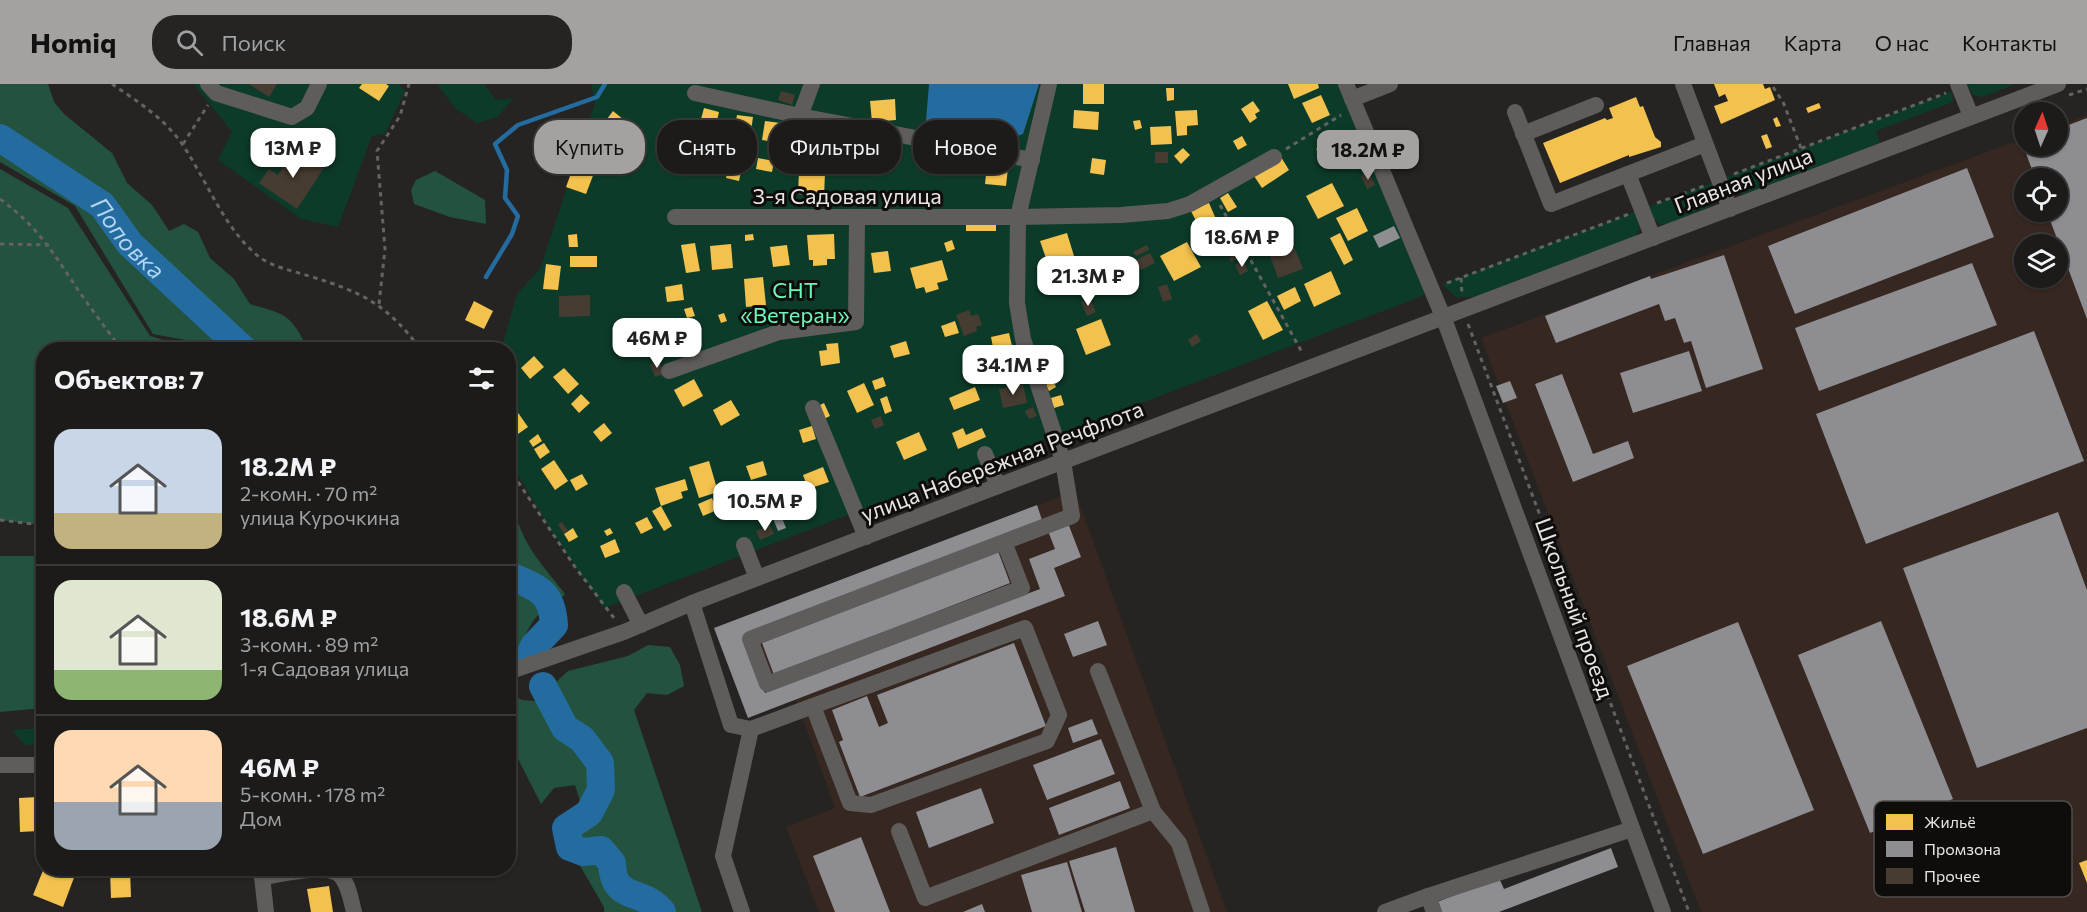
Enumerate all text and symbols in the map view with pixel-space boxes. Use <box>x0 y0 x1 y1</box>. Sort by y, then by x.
search box <box>152 15 572 69</box>
text: Homiq <box>30 25 116 59</box>
icon: search <box>173 26 206 59</box>
text: Поиск <box>221 29 286 56</box>
text: Главная <box>1673 30 1751 55</box>
text: Карта <box>1784 30 1842 55</box>
text: О нас <box>1875 30 1929 55</box>
text: Контакты <box>1962 30 2057 55</box>
north arrow <box>2014 102 2068 156</box>
map controls <box>2014 102 2068 288</box>
chip: Купить <box>534 120 645 174</box>
chip: Снять <box>657 120 757 174</box>
chip: Фильтры <box>769 120 901 174</box>
chip: Новое <box>913 120 1018 174</box>
pin: 13M ₽ <box>251 128 335 179</box>
pin: 18.2M ₽ <box>1313 130 1423 181</box>
text: 13M ₽ <box>265 135 321 159</box>
text: 18.2M ₽ <box>1331 137 1405 161</box>
street label: Главная улица <box>1670 141 1816 219</box>
button: locate <box>2014 168 2068 222</box>
street label: 3-я Садовая улица <box>752 182 942 209</box>
water label: Поповка <box>86 191 171 284</box>
pin: 18.6M ₽ <box>1187 217 1297 268</box>
text: 18.6M ₽ <box>1205 224 1279 248</box>
button: layers <box>2014 234 2068 288</box>
pin: 21.3M ₽ <box>1033 256 1143 307</box>
text: 21.3M ₽ <box>1051 263 1125 287</box>
park label: СНТ «Ветеран» <box>740 276 850 328</box>
pin: 46M ₽ <box>615 318 699 369</box>
text: 46M ₽ <box>627 325 687 349</box>
pin: 34.1M ₽ <box>958 345 1068 396</box>
text: 34.1M ₽ <box>977 352 1050 376</box>
icon: filters <box>465 362 498 395</box>
text: Объектов: 7 <box>54 363 204 394</box>
street label: улица Набережная Речфлота <box>857 395 1147 527</box>
text: 18.2M ₽ <box>240 450 336 481</box>
icon: home <box>102 453 174 525</box>
text: 2-комн. · 70 m² <box>240 481 377 505</box>
pin: 10.5M ₽ <box>710 481 820 532</box>
text: 10.5M ₽ <box>727 488 803 512</box>
text: улица Курочкина <box>240 505 400 529</box>
street label: Школьный проезд <box>1530 514 1620 702</box>
text: 18.6M ₽ <box>240 601 337 632</box>
icon: home <box>102 604 174 676</box>
text: 3-комн. · 89 m² <box>240 632 378 656</box>
text: 1-я Садовая улица <box>240 656 409 680</box>
text: 46M ₽ <box>240 751 319 782</box>
icon: home <box>102 754 174 826</box>
text: 5-комн. · 178 m² <box>240 782 385 806</box>
legend <box>1874 801 2072 897</box>
text: Дом <box>240 806 282 830</box>
text: Жильё <box>1924 812 1976 831</box>
text: Промзона <box>1924 839 2001 858</box>
text: Прочее <box>1924 866 1980 885</box>

